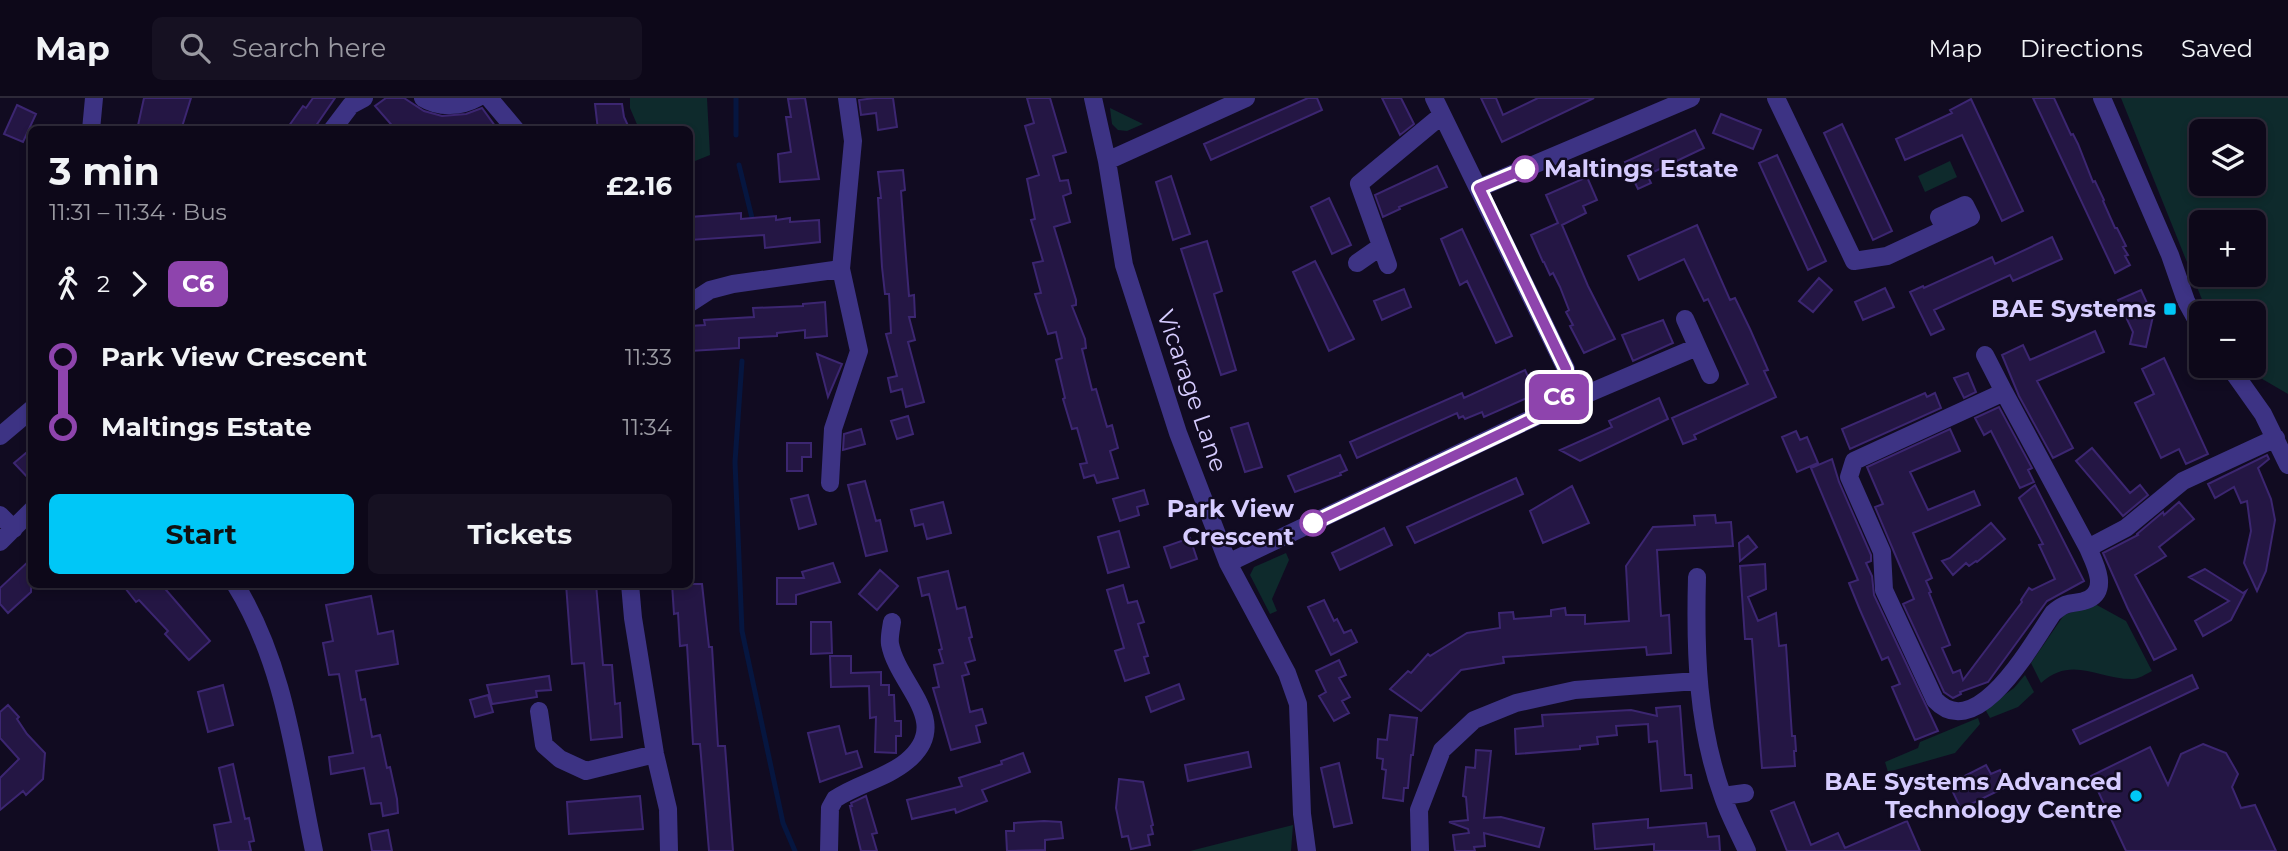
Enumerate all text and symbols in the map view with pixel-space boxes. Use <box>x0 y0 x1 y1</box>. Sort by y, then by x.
search box <box>152 17 642 80</box>
text: Map <box>35 28 110 68</box>
icon: search <box>176 29 214 67</box>
text: Search here <box>232 32 386 64</box>
text: Map <box>1929 34 1982 63</box>
text: Directions <box>2020 34 2143 63</box>
text: Saved <box>2181 34 2253 63</box>
map controls <box>2189 119 2266 378</box>
button: layers <box>2189 119 2266 196</box>
text: 3 min <box>49 148 160 195</box>
place label: Maltings Estate <box>1544 154 1738 183</box>
marker: Maltings Estate <box>1512 156 1538 182</box>
text: £2.16 <box>606 170 672 202</box>
text: 11:31 – 11:34 · Bus <box>49 198 227 226</box>
button: + <box>2189 210 2266 287</box>
icon: walk <box>49 265 87 303</box>
icon: forward <box>120 265 158 303</box>
text: C6 <box>182 269 214 298</box>
text: 2 <box>97 270 110 298</box>
place label: BAE Systems <box>1991 294 2156 323</box>
marker: BAE Systems <box>2162 301 2178 317</box>
button: − <box>2189 301 2266 378</box>
street label: Vicarage Lane <box>1151 306 1234 476</box>
text: Park View Crescent <box>101 341 367 373</box>
text: 11:33 <box>625 343 672 371</box>
line badge: C6 <box>1528 374 1590 420</box>
text: C6 <box>1543 382 1575 411</box>
text: Maltings Estate <box>101 411 312 443</box>
text: 11:34 <box>622 413 672 441</box>
button: Start <box>49 494 354 574</box>
button: Tickets <box>368 494 672 574</box>
place label: Park View Crescent <box>1167 494 1295 551</box>
marker: Park View Crescent <box>1300 510 1326 536</box>
place label: BAE Systems Advanced Technology Centre <box>1824 767 2122 824</box>
marker: BAE Systems Advanced Technology Centre <box>2128 788 2144 804</box>

